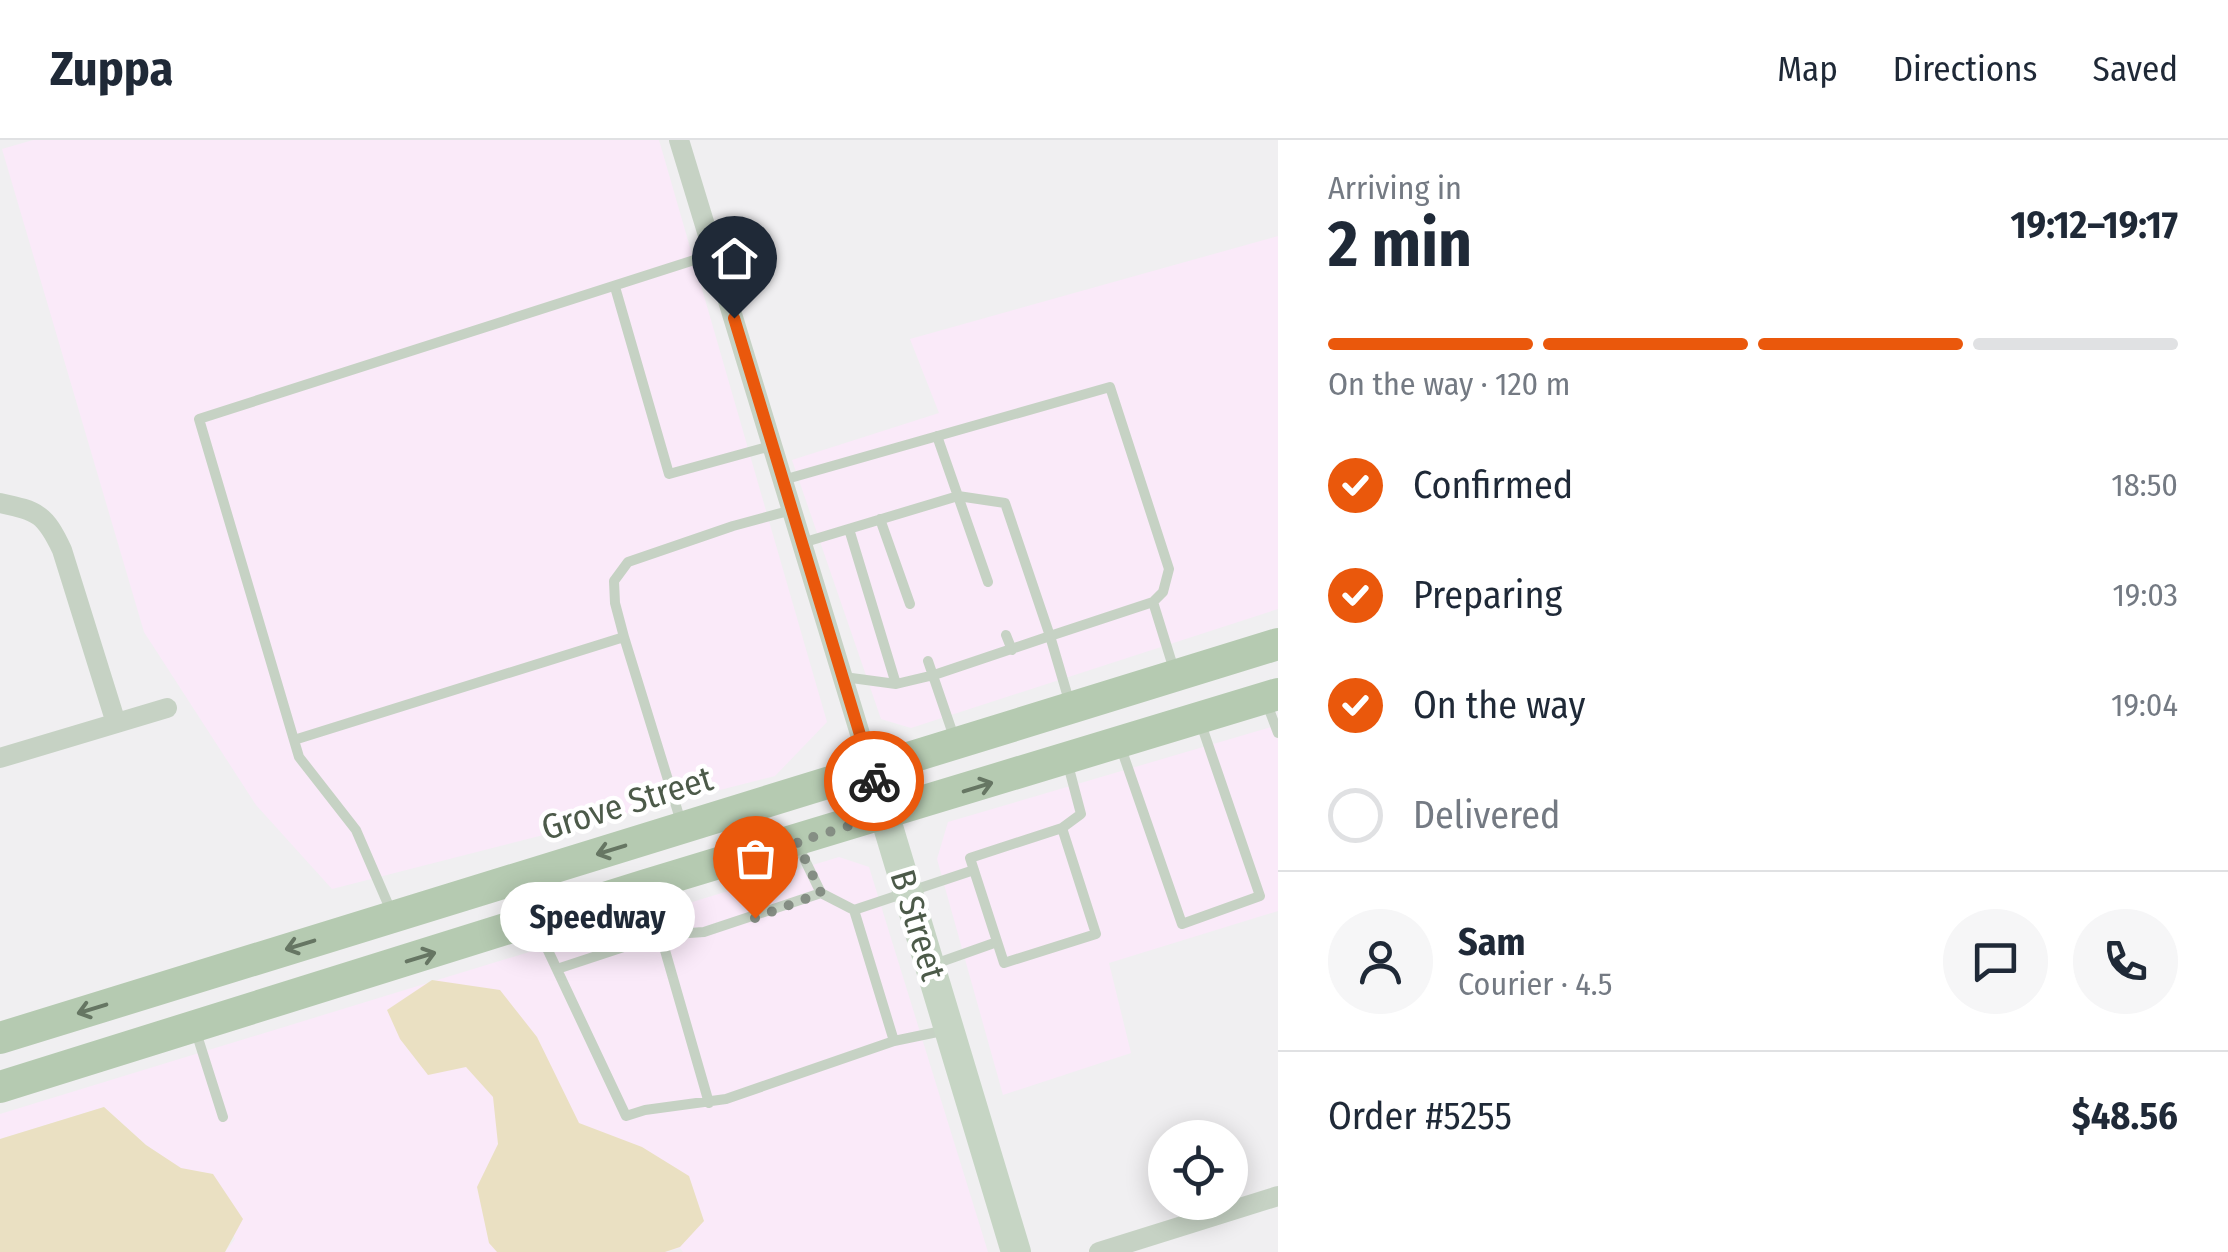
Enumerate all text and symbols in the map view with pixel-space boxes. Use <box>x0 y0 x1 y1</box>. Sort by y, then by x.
text: Zuppa <box>50 40 173 98</box>
text: Map <box>1777 48 1838 90</box>
text: Directions <box>1893 48 2038 90</box>
text: Saved <box>2093 48 2178 90</box>
text: Arriving in <box>1328 169 1462 207</box>
text: 19:12–19:17 <box>2010 202 2178 248</box>
text: 2 min <box>1328 205 1472 283</box>
pin <box>692 216 777 319</box>
icon: home <box>707 231 762 286</box>
text: On the way · 120 m <box>1328 365 1570 403</box>
icon: check <box>1328 458 1383 513</box>
text: Confirmed <box>1413 462 1573 508</box>
text: 18:50 <box>2111 466 2178 504</box>
icon: check <box>1328 568 1383 623</box>
text: Preparing <box>1413 572 1562 618</box>
text: 19:03 <box>2112 576 2178 614</box>
icon: check <box>1328 678 1383 733</box>
text: On the way <box>1413 682 1585 728</box>
text: 19:04 <box>2111 686 2178 724</box>
courier <box>824 731 924 831</box>
icon: bike <box>847 754 902 809</box>
street label: Grove Street <box>536 757 718 849</box>
one-way arrow <box>962 776 993 794</box>
text: Delivered <box>1413 792 1560 838</box>
pin <box>713 816 798 919</box>
icon: bag <box>728 831 783 886</box>
one-way arrow <box>595 842 627 860</box>
street label: B Street <box>881 865 955 986</box>
callout: Speedway <box>500 883 695 953</box>
text: Speedway <box>529 898 666 936</box>
button: person <box>1328 909 1433 1014</box>
button: chat <box>1943 909 2048 1014</box>
button: phone <box>2073 909 2178 1014</box>
text: Sam <box>1458 919 1526 965</box>
one-way arrow <box>285 937 316 955</box>
one-way arrow <box>405 947 437 965</box>
text: Courier · 4.5 <box>1458 965 1613 1003</box>
one-way arrow <box>77 1001 108 1019</box>
text: Order #5255 <box>1328 1093 1512 1139</box>
text: $48.56 <box>2072 1093 2178 1139</box>
map controls <box>1148 1120 1248 1220</box>
button: locate <box>1148 1120 1248 1220</box>

